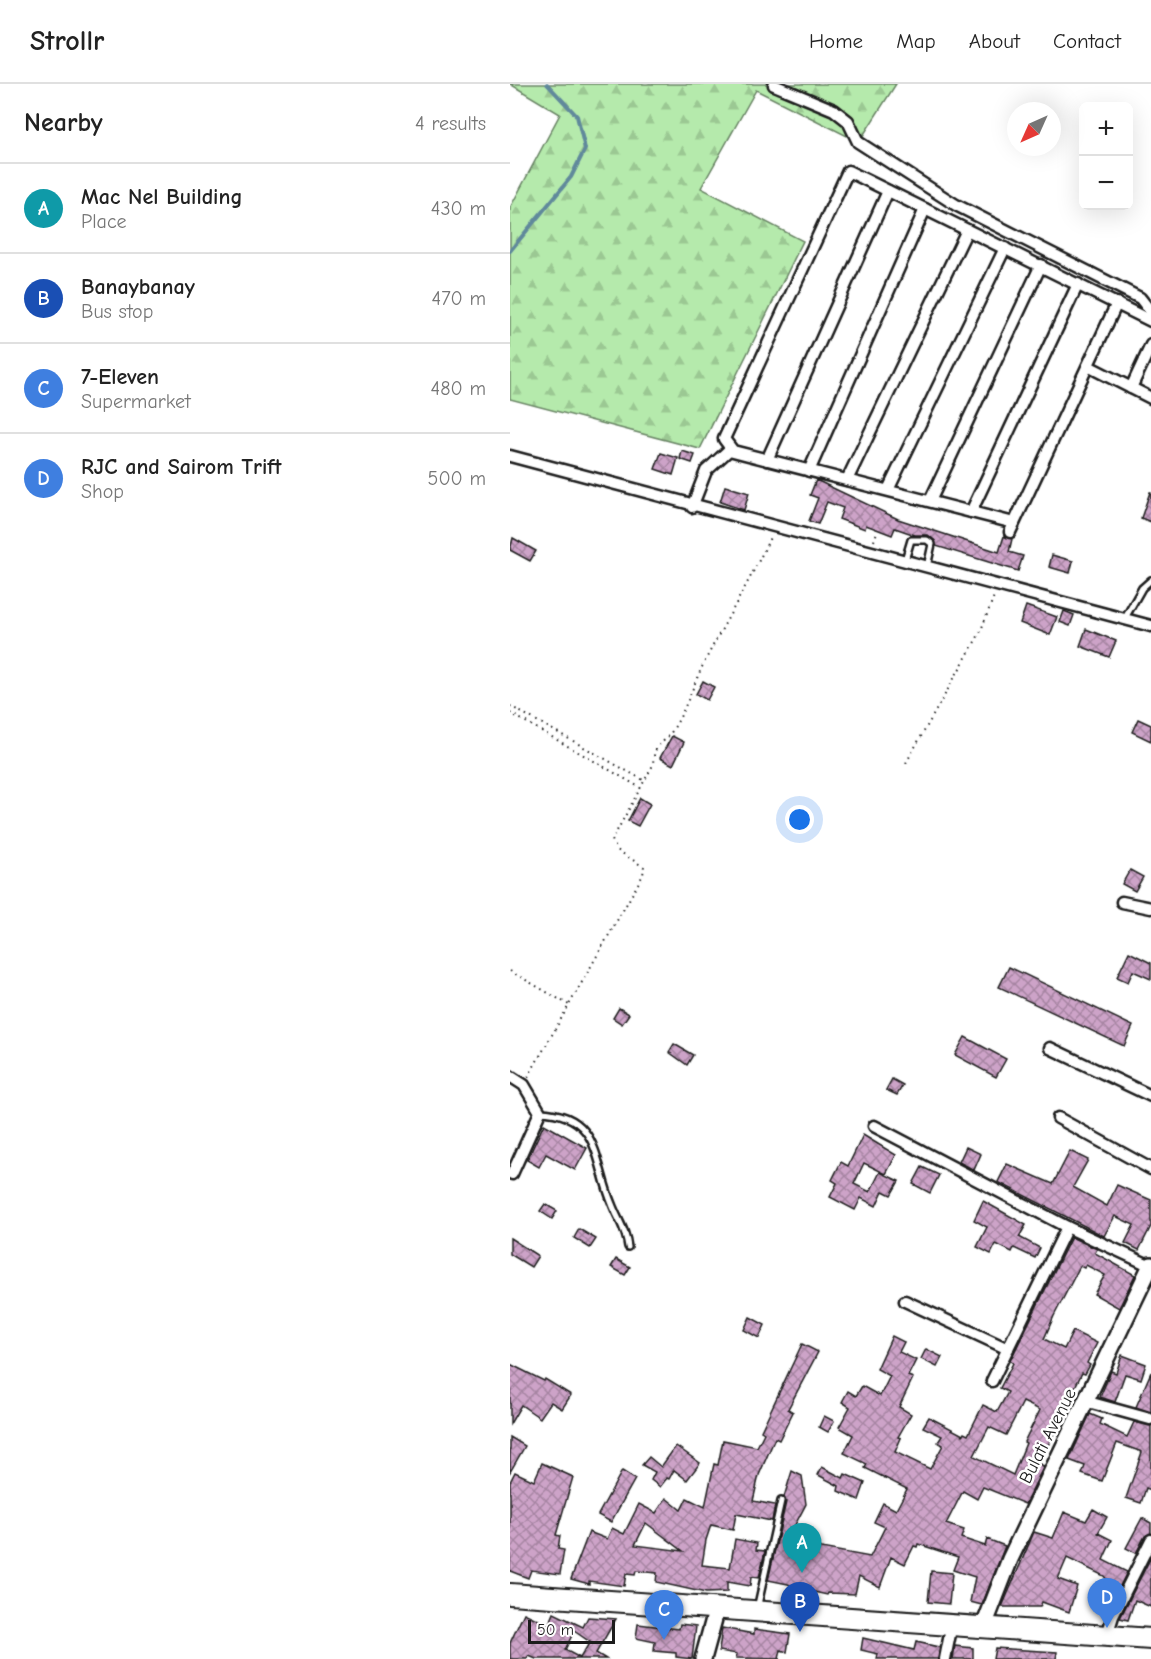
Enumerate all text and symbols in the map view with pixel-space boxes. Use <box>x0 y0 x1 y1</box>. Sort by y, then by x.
text: Strollr <box>30 25 104 57</box>
text: Home <box>809 29 863 53</box>
text: Map <box>896 29 936 53</box>
text: About <box>969 29 1020 53</box>
text: Contact <box>1053 29 1121 53</box>
north arrow <box>1007 102 1061 156</box>
map controls <box>1079 102 1133 210</box>
button: + <box>1079 102 1133 156</box>
text: Nearby <box>24 108 103 138</box>
text: 4 results <box>415 112 486 135</box>
button: − <box>1079 156 1133 210</box>
text: Mac Nel Building <box>81 184 242 210</box>
text: A <box>38 197 49 220</box>
text: 430 m <box>431 197 486 220</box>
text: Place <box>81 210 127 233</box>
text: Banaybanay <box>81 274 195 300</box>
text: B <box>37 287 50 310</box>
text: 470 m <box>431 287 486 310</box>
text: Bus stop <box>81 300 153 323</box>
text: 7-Eleven <box>81 364 159 390</box>
text: C <box>37 377 50 400</box>
text: 480 m <box>431 377 486 400</box>
text: Supermarket <box>81 390 191 413</box>
text: RJC and Sairom Trift <box>81 454 282 480</box>
text: D <box>37 467 50 490</box>
text: 500 m <box>428 467 486 490</box>
text: Shop <box>81 480 124 503</box>
your location <box>785 805 814 834</box>
street label: Bulati Avenue <box>1015 1385 1081 1487</box>
pin: A <box>782 1524 822 1573</box>
pin: D <box>1088 1578 1126 1628</box>
pin: B <box>780 1582 820 1632</box>
pin: C <box>644 1590 684 1640</box>
scale bar <box>528 1617 615 1644</box>
text: 50 m <box>537 1621 574 1639</box>

